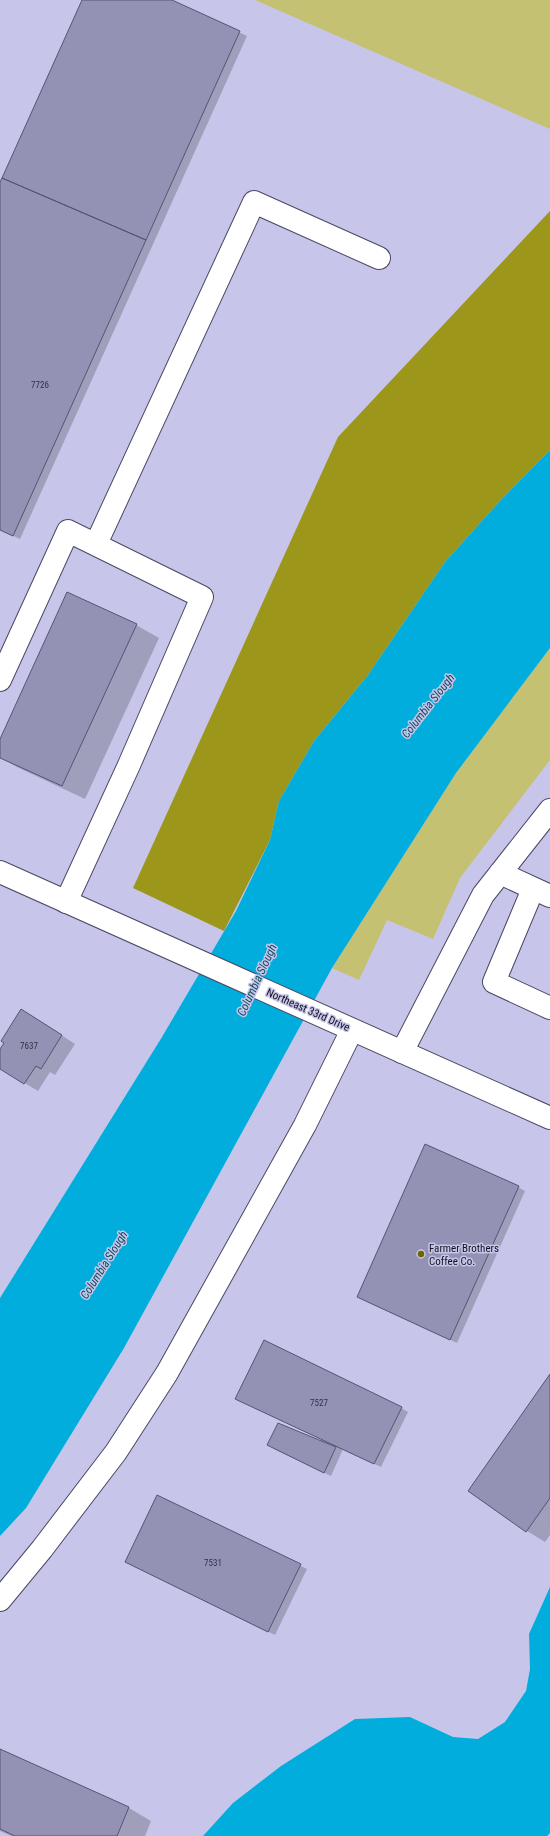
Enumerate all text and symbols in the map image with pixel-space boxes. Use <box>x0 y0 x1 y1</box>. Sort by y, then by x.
house number: 7726 <box>31 380 49 390</box>
water label: Columbia Slough <box>399 671 458 741</box>
water label: Columbia Slough <box>234 941 280 1018</box>
street label: Northeast 33rd Drive <box>264 986 352 1034</box>
house number: 7637 <box>20 1041 38 1051</box>
water label: Columbia Slough <box>77 1228 131 1302</box>
place label: Farmer Brothers Coffee Co. <box>429 1242 499 1268</box>
marker: Farmer Brothers Coffee Co. <box>416 1249 426 1259</box>
house number: 7527 <box>310 1398 328 1408</box>
house number: 7531 <box>204 1558 222 1568</box>

